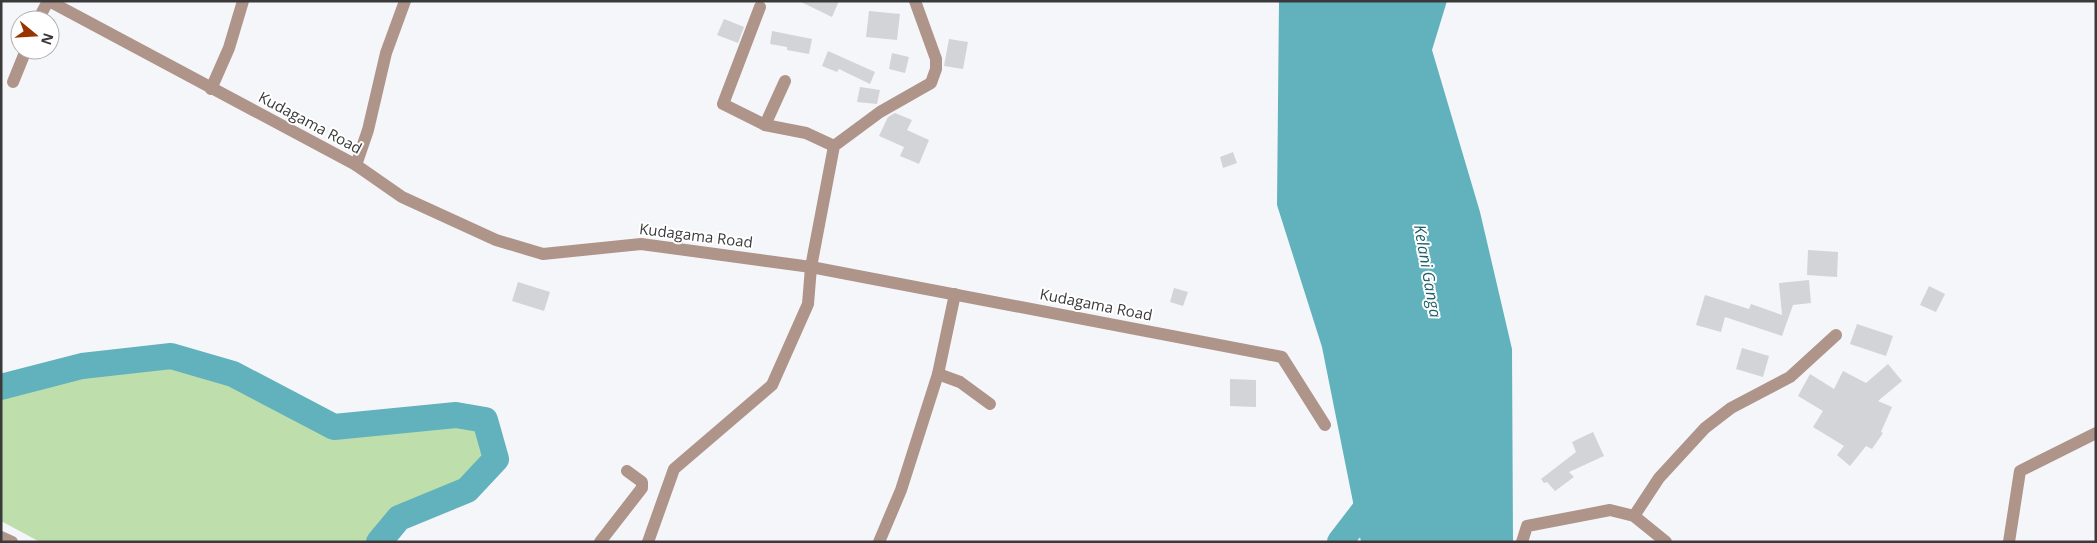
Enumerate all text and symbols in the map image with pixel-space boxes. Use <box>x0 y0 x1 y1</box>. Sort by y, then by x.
north arrow <box>10 10 60 60</box>
text: N <box>37 31 59 48</box>
street label: Kudagama Road <box>255 86 366 158</box>
street label: Kudagama Road <box>638 218 754 252</box>
water label: Kelani Ganga <box>1409 223 1447 319</box>
street label: Kudagama Road <box>1038 283 1154 325</box>

